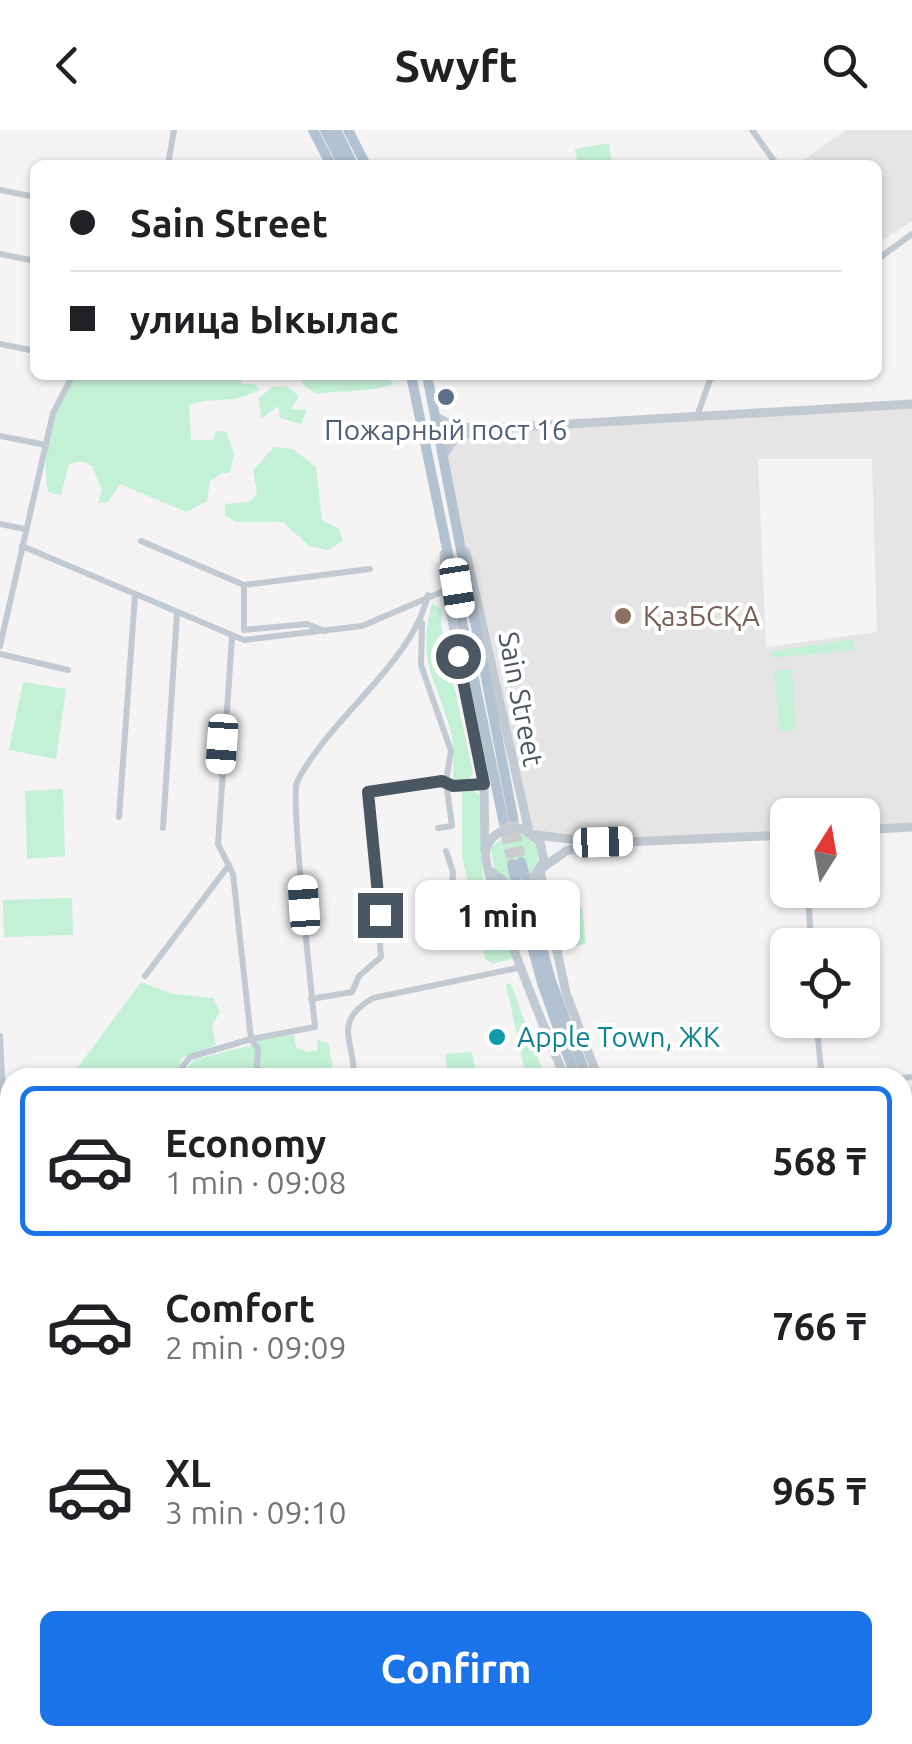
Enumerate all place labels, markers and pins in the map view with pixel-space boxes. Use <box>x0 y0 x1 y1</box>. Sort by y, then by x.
marker: Пожарный пост 16 <box>435 386 457 408</box>
place label: Пожарный пост 16 <box>324 414 568 445</box>
place label: ҚазБСҚА <box>643 600 760 631</box>
marker: ҚазБСҚА <box>612 605 634 627</box>
place label: Apple Town, ЖК <box>517 1021 720 1052</box>
marker: Apple Town, ЖК <box>486 1026 508 1048</box>

